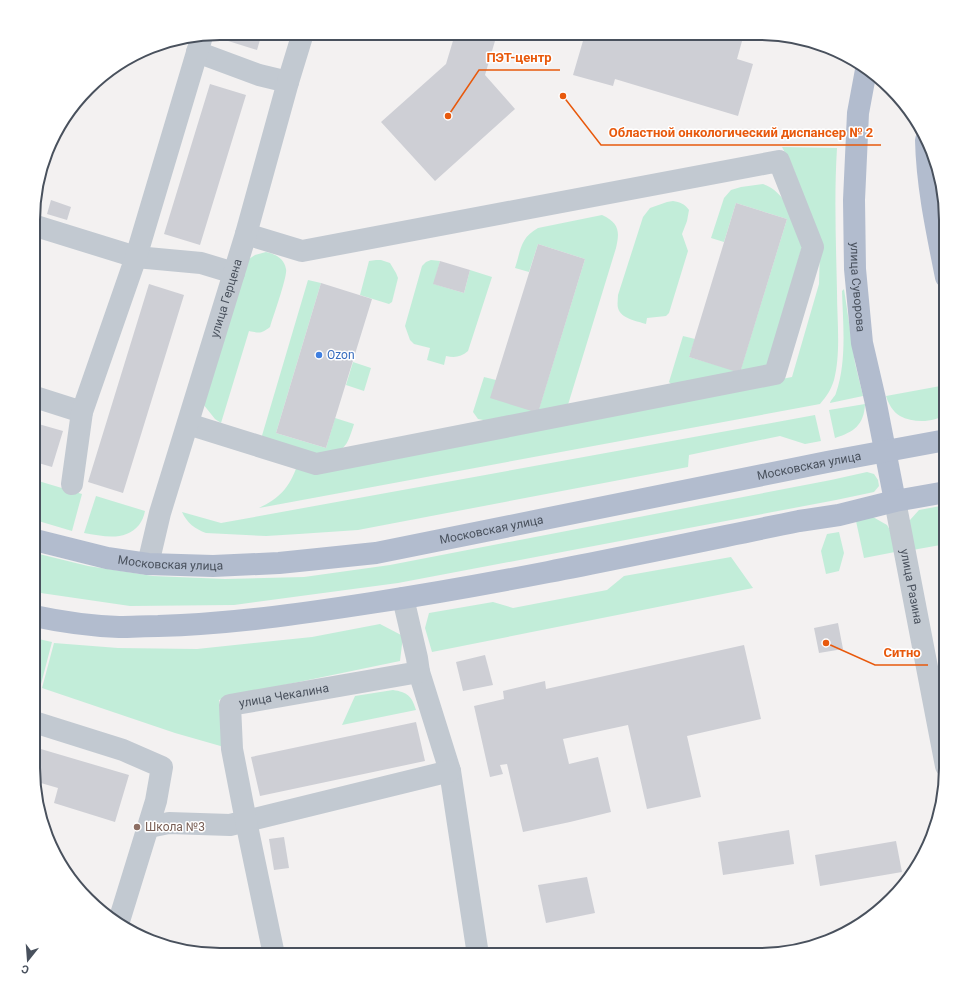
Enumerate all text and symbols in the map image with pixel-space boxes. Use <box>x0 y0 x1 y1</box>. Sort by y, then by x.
callout: ПЭТ-центр <box>479 45 560 70</box>
text: ПЭТ-центр <box>486 50 552 65</box>
callout: Областной онкологический диспансер № 2 <box>601 120 881 145</box>
text: Областной онкологический диспансер № 2 <box>609 125 873 140</box>
street label: улица Суворова <box>848 242 868 333</box>
street label: улица Герцена <box>207 257 245 339</box>
place label: Ozon <box>327 348 355 362</box>
marker: Ozon <box>314 350 324 360</box>
street label: Московская улица <box>756 449 862 483</box>
street label: Московская улица <box>438 512 545 547</box>
street label: улица Разина <box>897 548 926 625</box>
street label: Московская улица <box>117 553 223 573</box>
callout: Ситно <box>875 640 928 665</box>
text: Ситно <box>883 645 921 660</box>
street label: улица Чекалина <box>238 681 330 710</box>
place label: Школа №3 <box>145 820 205 834</box>
marker: Школа №3 <box>132 822 142 832</box>
north arrow <box>8 940 48 980</box>
text: С <box>20 962 31 976</box>

